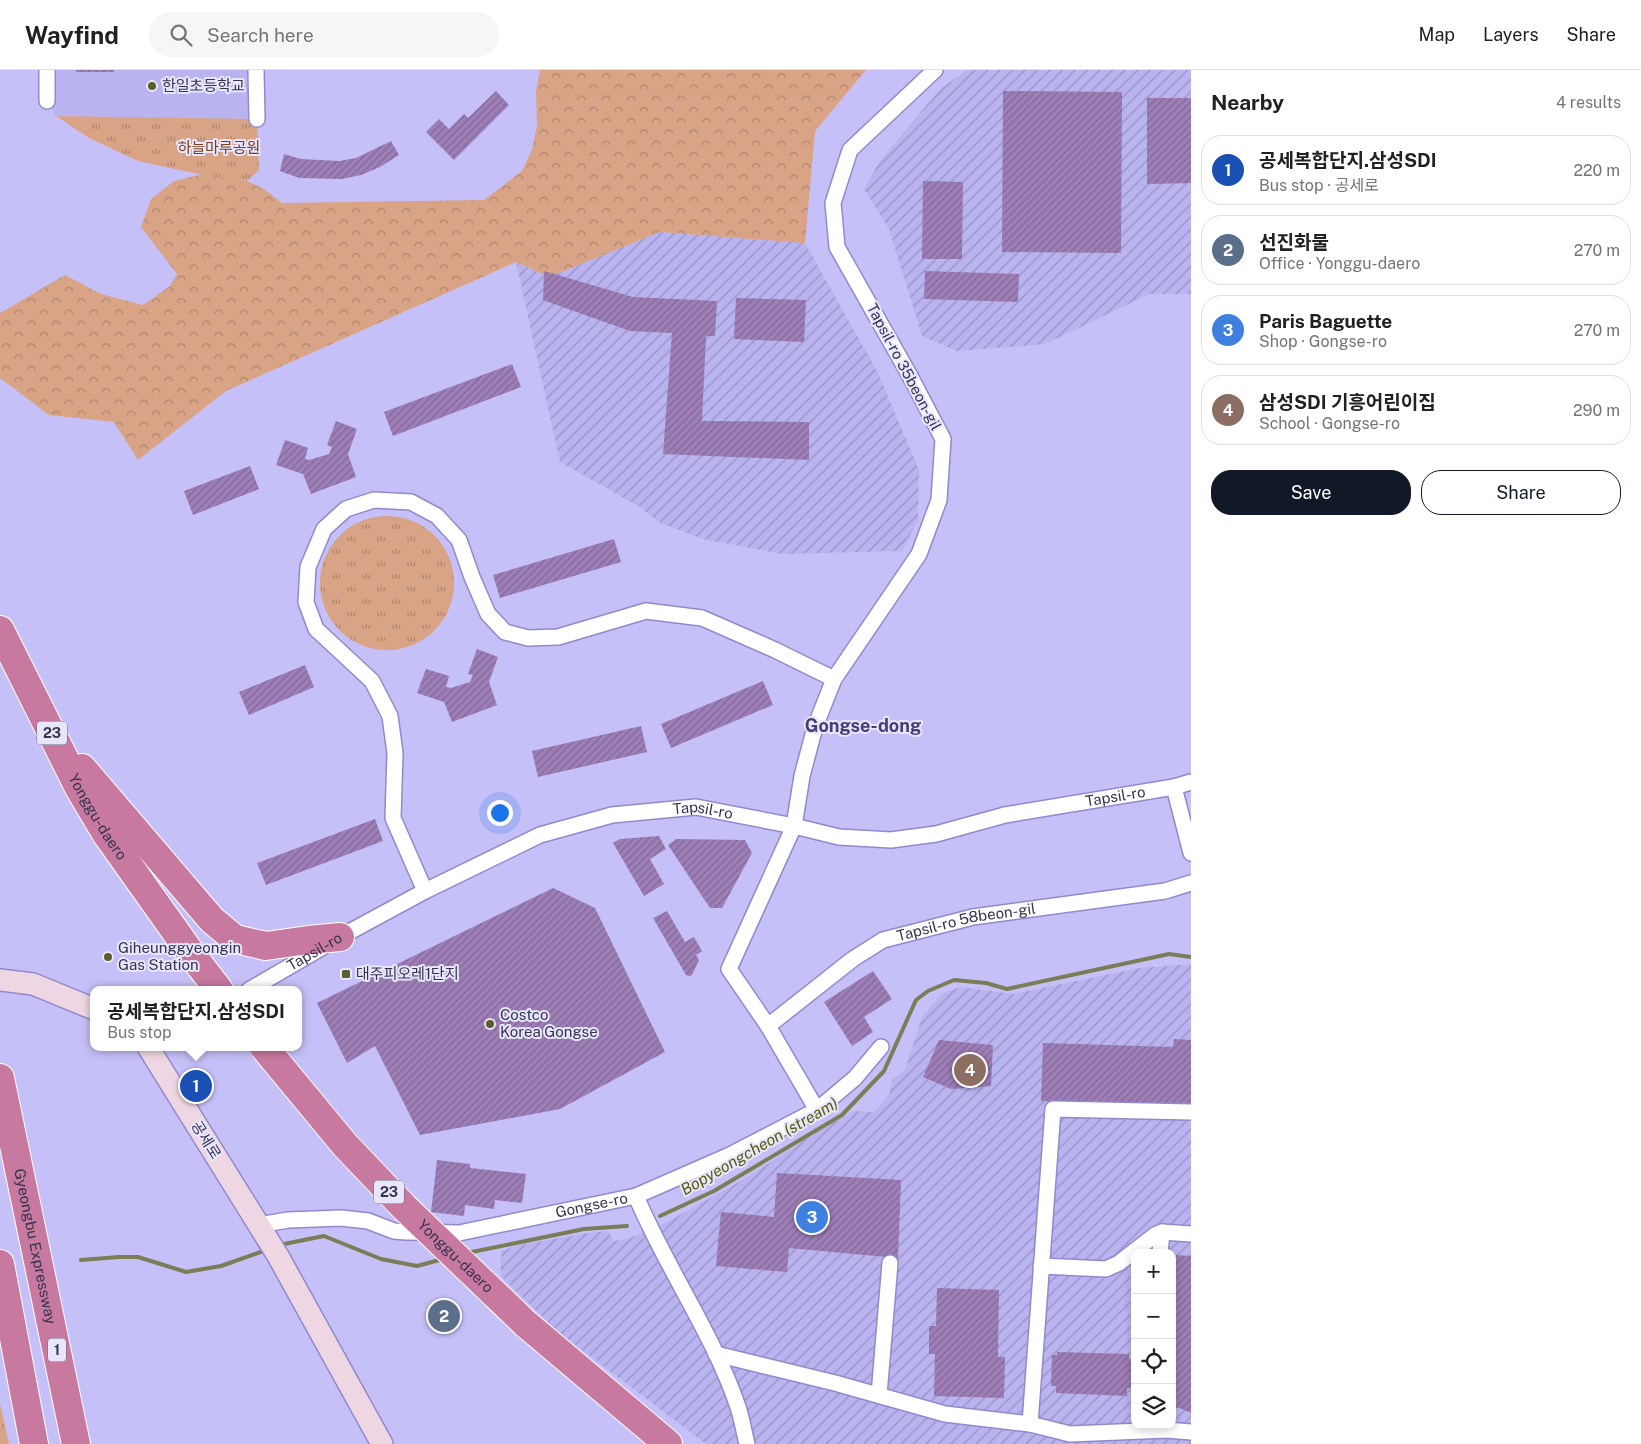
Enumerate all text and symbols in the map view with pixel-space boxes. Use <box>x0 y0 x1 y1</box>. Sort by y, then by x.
search box <box>149 12 499 57</box>
text: Wayfind <box>25 21 119 49</box>
icon: search <box>167 21 195 49</box>
text: Search here <box>207 24 314 46</box>
text: Map <box>1419 24 1455 45</box>
text: Layers <box>1483 24 1539 45</box>
text: Share <box>1567 24 1616 45</box>
place label: 한일초등학교 <box>162 77 245 94</box>
marker: 한일초등학교 <box>146 80 158 92</box>
text: Nearby <box>1211 90 1284 115</box>
text: 4 results <box>1556 93 1621 112</box>
park label: 하늘마루공원 <box>178 139 260 156</box>
text: 공세복합단지.삼성SDI <box>1259 149 1437 171</box>
text: 1 <box>1225 161 1231 180</box>
text: 220 m <box>1573 161 1620 180</box>
text: Bus stop · 공세로 <box>1259 176 1379 195</box>
text: 선진화물 <box>1259 231 1329 253</box>
text: 2 <box>1223 241 1233 260</box>
text: 270 m <box>1574 241 1620 260</box>
text: Office · Yonggu-daero <box>1259 254 1420 273</box>
street label: Tapsil-ro 35beon-gil <box>864 300 945 433</box>
text: Paris Baguette <box>1259 310 1392 332</box>
text: 3 <box>1223 321 1233 340</box>
text: 270 m <box>1574 321 1620 340</box>
text: Shop · Gongse-ro <box>1259 332 1387 351</box>
text: 삼성SDI 기흥어린이집 <box>1259 391 1436 413</box>
text: 4 <box>1223 401 1233 420</box>
text: 290 m <box>1573 401 1620 420</box>
text: School · Gongse-ro <box>1259 414 1400 433</box>
button: Save <box>1211 470 1411 515</box>
button: Share <box>1421 470 1621 515</box>
district label: Gongse-dong <box>805 715 921 736</box>
road number: 23 <box>37 721 67 744</box>
street label: Yonggu-daero <box>65 771 131 863</box>
street label: Tapsil-ro <box>1084 783 1147 810</box>
street label: Tapsil-ro <box>672 798 734 822</box>
your location <box>487 800 513 826</box>
street label: Tapsil-ro 58beon-gil <box>895 900 1037 944</box>
street label: Tapsil-ro <box>284 929 345 974</box>
place label: Giheunggyeongin Gas Station <box>118 939 241 973</box>
marker: Giheunggyeongin Gas Station <box>102 951 114 963</box>
place label: 대주피오레1단지 <box>356 965 459 982</box>
marker: 대주피오레1단지 <box>340 968 352 980</box>
popup <box>90 986 302 1051</box>
text: 공세복합단지.삼성SDI <box>107 1000 285 1022</box>
place label: Costco Korea Gongse <box>500 1006 598 1040</box>
marker: Costco Korea Gongse <box>484 1018 496 1030</box>
text: Bus stop <box>107 1023 172 1042</box>
pin: 4 <box>954 1051 986 1089</box>
pin: 1 <box>180 1067 212 1105</box>
water label: Bopyeongcheon (stream) <box>677 1094 841 1199</box>
street label: 공세로 <box>188 1118 225 1162</box>
street label: Gyeongbu Expressway <box>11 1167 60 1326</box>
road number: 23 <box>374 1180 404 1204</box>
street label: Gongse-ro <box>554 1189 629 1221</box>
pin: 3 <box>796 1198 828 1236</box>
street label: Yonggu-daero <box>415 1216 497 1296</box>
map controls <box>1131 1249 1176 1429</box>
button: + <box>1131 1249 1176 1294</box>
button: − <box>1131 1294 1176 1339</box>
pin: 2 <box>428 1297 460 1335</box>
road number: 1 <box>48 1338 66 1362</box>
button: locate <box>1131 1339 1176 1384</box>
button: layers <box>1131 1384 1176 1429</box>

